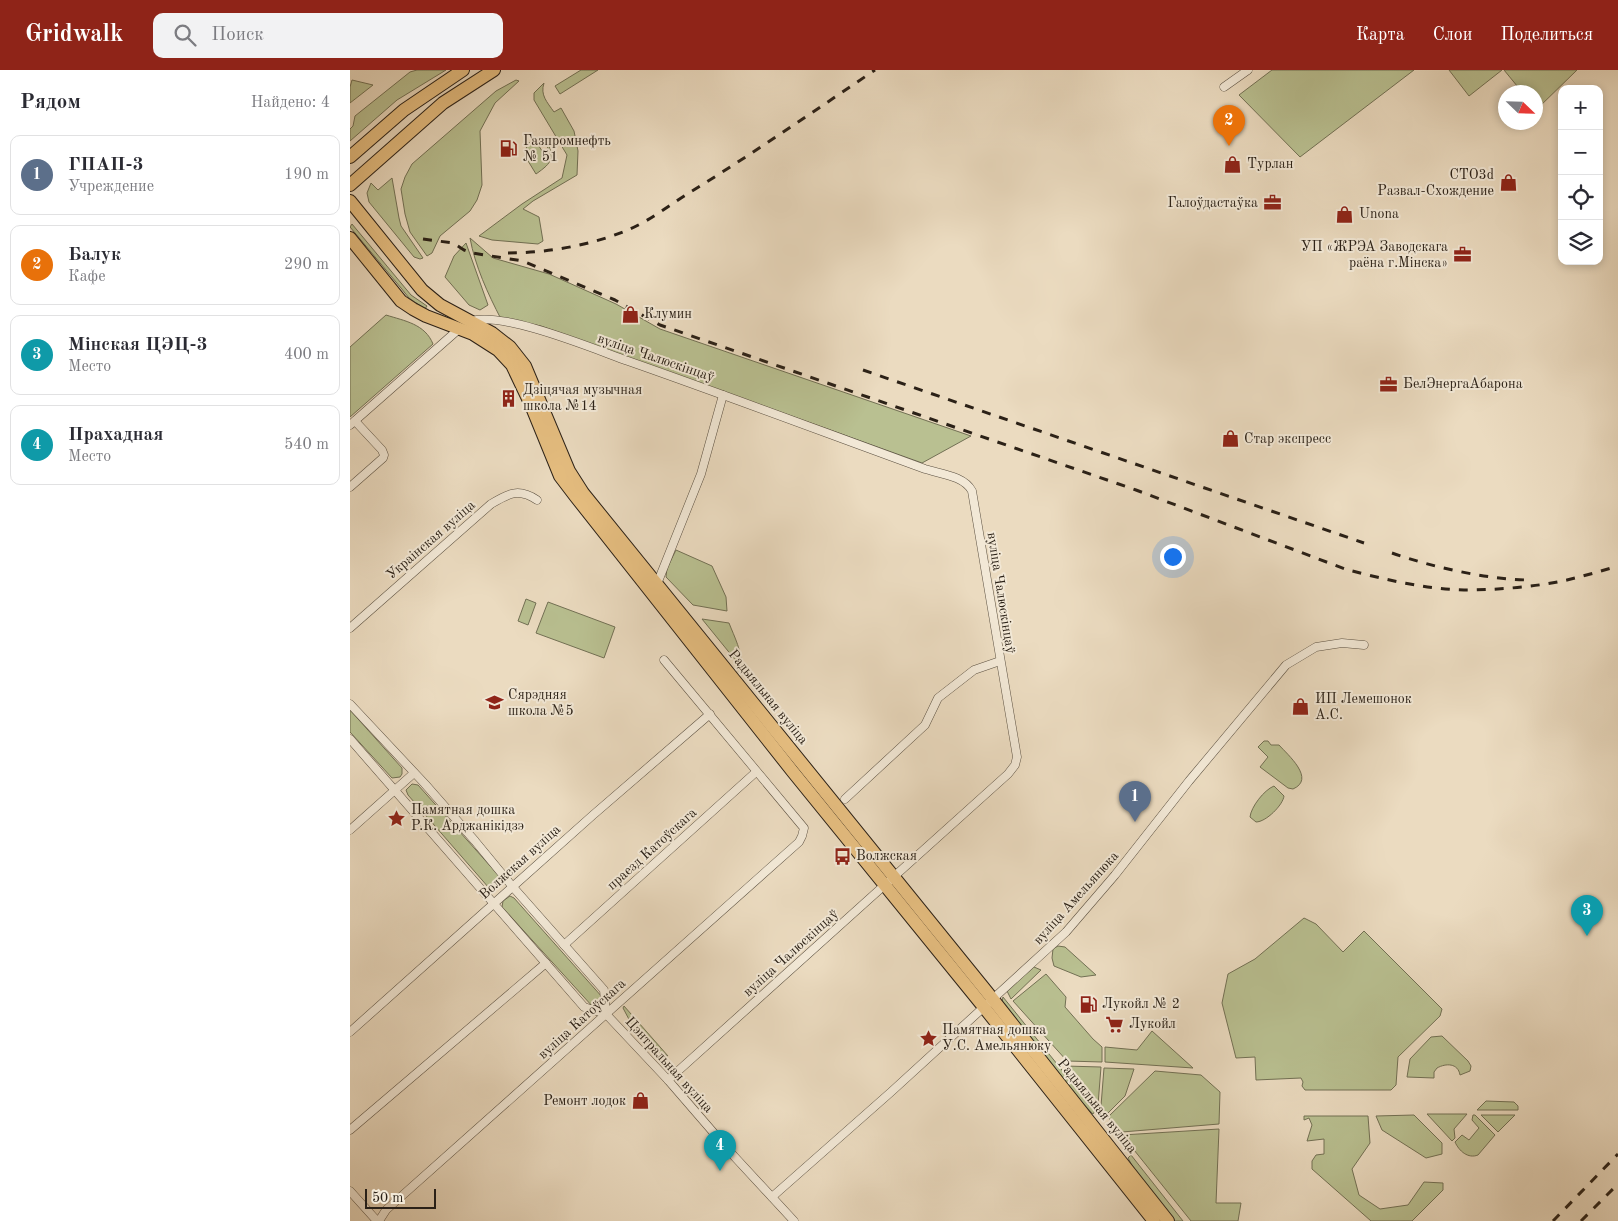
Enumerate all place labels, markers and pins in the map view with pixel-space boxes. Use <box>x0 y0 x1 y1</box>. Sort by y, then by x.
pin: 2 <box>1213 105 1245 146</box>
place label: Газпромнефть № 51 <box>523 134 611 164</box>
fuel station icon: Газпромнефть № 51 <box>499 139 519 159</box>
shop icon: Турлан <box>1223 154 1243 174</box>
place label: Турлан <box>1247 157 1294 171</box>
place label: СТО3d Развал-Схождение <box>1377 168 1494 198</box>
shop icon: СТО3d Развал-Схождение <box>1498 173 1518 193</box>
office icon: Галоўдастаўка <box>1262 193 1282 213</box>
place label: Галоўдастаўка <box>1168 196 1258 210</box>
shop icon: Unona <box>1335 204 1355 224</box>
place label: Unona <box>1359 207 1399 221</box>
place label: УП «ЖРЭА Заводскага раёна г.Мінска» <box>1301 240 1448 270</box>
office icon: УП «ЖРЭА Заводскага раёна г.Мінска» <box>1452 245 1472 265</box>
shop icon: Клумин <box>620 304 640 324</box>
place label: Клумин <box>644 307 692 321</box>
office icon: БелЭнергаАбарона <box>1379 374 1399 394</box>
place label: БелЭнергаАбарона <box>1403 377 1523 391</box>
place label: Дзіцячая музычная школа №14 <box>523 383 642 413</box>
building icon: Дзіцячая музычная школа №14 <box>499 388 519 408</box>
shop icon: Стар экспресс <box>1220 429 1240 449</box>
place label: Стар экспресс <box>1244 432 1331 446</box>
place label: Сярэдняя школа №5 <box>508 688 574 718</box>
place label: ИП Лемешонок А.С. <box>1315 692 1412 722</box>
school or university icon: Сярэдняя школа №5 <box>484 693 504 713</box>
shop icon: ИП Лемешонок А.С. <box>1291 697 1311 717</box>
pin: 1 <box>1119 781 1151 822</box>
place label: Памятная дошка Р.К. Арджанікідзэ <box>411 803 524 833</box>
place icon: Памятная дошка Р.К. Арджанікідзэ <box>387 808 407 828</box>
bus stop icon: Волжская <box>832 846 852 866</box>
place label: Волжская <box>856 849 917 863</box>
pin: 3 <box>1571 895 1603 936</box>
fuel station icon: Лукойл № 2 <box>1078 994 1098 1014</box>
place label: Лукойл № 2 <box>1102 997 1180 1011</box>
supermarket icon: Лукойл <box>1105 1014 1125 1034</box>
place label: Лукойл <box>1129 1017 1176 1031</box>
place label: Памятная дошка У.С. Амельянюку <box>942 1023 1052 1053</box>
place icon: Памятная дошка У.С. Амельянюку <box>918 1028 938 1048</box>
shop icon: Ремонт лодок <box>630 1091 650 1111</box>
place label: Ремонт лодок <box>543 1094 626 1108</box>
pin: 4 <box>704 1130 736 1171</box>

